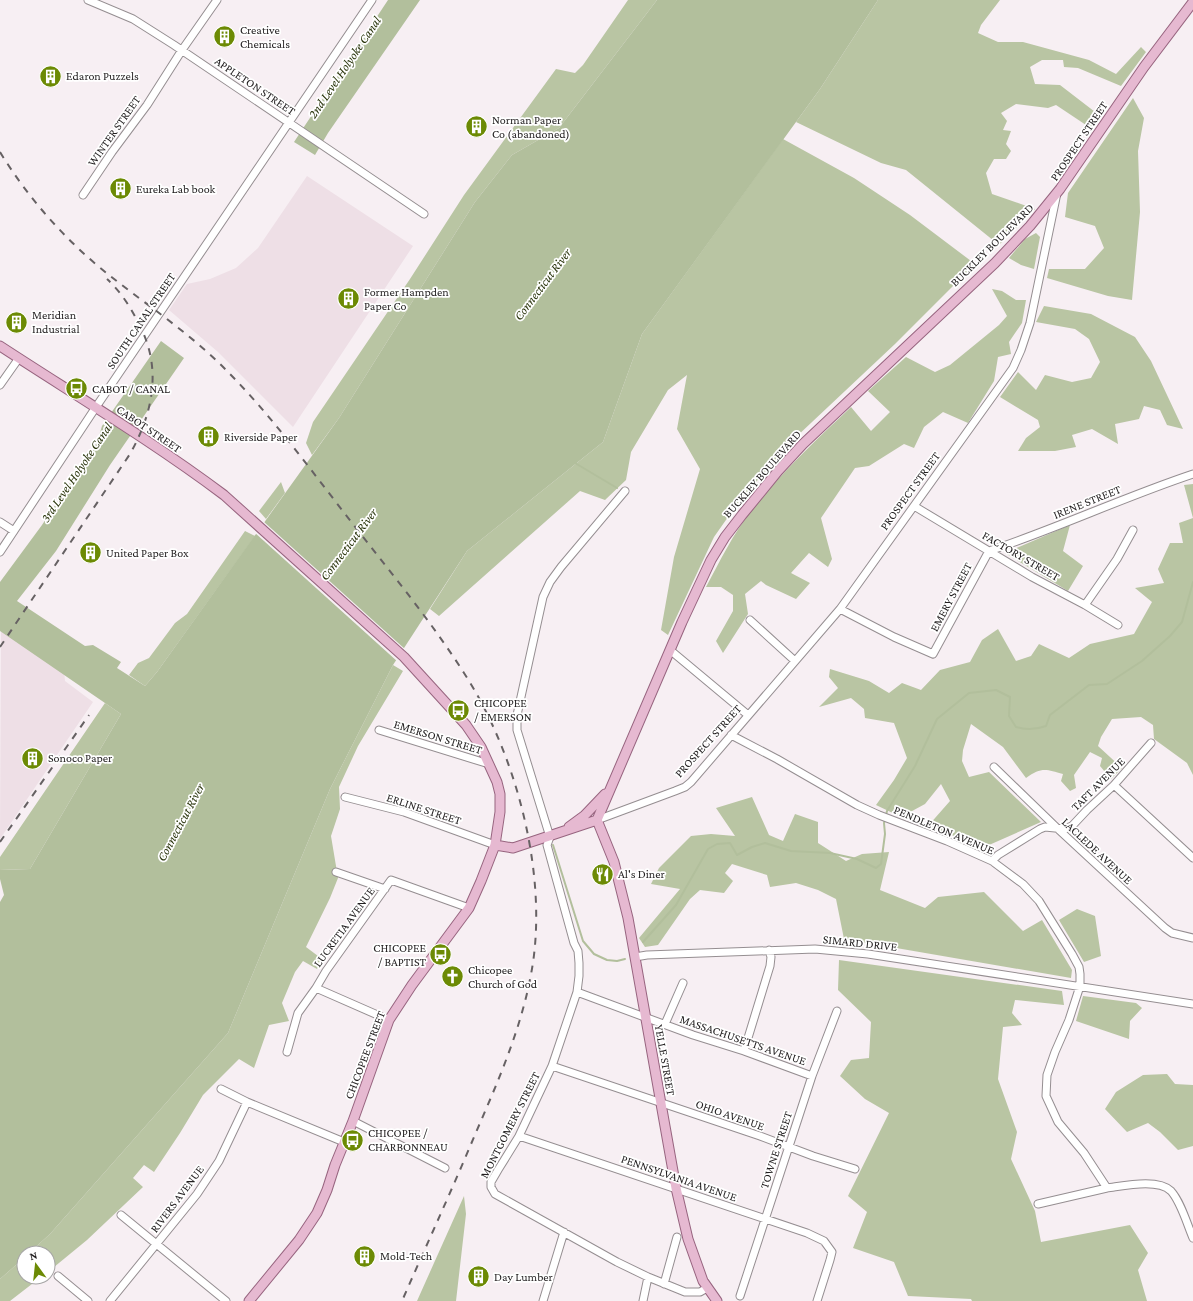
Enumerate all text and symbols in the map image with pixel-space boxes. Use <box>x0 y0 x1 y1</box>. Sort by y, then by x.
water label: 2nd Level Holyoke Canal <box>305 13 384 121</box>
place label: Creative Chemicals <box>240 23 290 51</box>
building icon: Creative Chemicals <box>211 24 237 50</box>
street label: APPLETON STREET <box>212 54 298 118</box>
building icon: Edaron Puzzels <box>37 63 63 89</box>
place label: Edaron Puzzels <box>66 69 139 83</box>
street label: WINTER STREET <box>85 93 144 169</box>
street label: PROSPECT STREET <box>1047 98 1111 183</box>
place label: Norman Paper Co (abandoned) <box>492 113 570 141</box>
building icon: Norman Paper Co (abandoned) <box>463 114 489 140</box>
building icon: Eureka Lab book <box>108 176 134 202</box>
place label: Eureka Lab book <box>136 182 216 196</box>
street label: BUCKLEY BOULEVARD <box>948 201 1036 289</box>
water label: Connecticut River <box>511 245 575 323</box>
street label: SOUTH CANAL STREET <box>104 270 179 372</box>
place label: Former Hampden Paper Co <box>364 285 449 313</box>
building icon: Former Hampden Paper Co <box>335 286 361 312</box>
place label: Meridian Industrial <box>32 308 80 336</box>
building icon: Meridian Industrial <box>3 309 29 335</box>
bus stop icon: CABOT / CANAL <box>63 376 89 402</box>
place label: CABOT / CANAL <box>92 382 170 396</box>
street label: CABOT STREET <box>114 402 185 456</box>
water label: 3rd Level Holyoke Canal <box>37 419 116 525</box>
building icon: Riverside Paper <box>196 424 222 450</box>
street label: BUCKLEY BOULEVARD <box>720 427 804 521</box>
place label: Riverside Paper <box>224 430 298 444</box>
street label: PROSPECT STREET <box>877 449 943 533</box>
street label: IRENE STREET <box>1051 482 1123 522</box>
water label: Connecticut River <box>317 505 381 583</box>
street label: FACTORY STREET <box>980 528 1063 584</box>
building icon: United Paper Box <box>77 540 103 566</box>
place label: United Paper Box <box>106 546 189 560</box>
street label: EMERY STREET <box>927 560 975 634</box>
place label: CHICOPEE / EMERSON <box>474 696 532 724</box>
bus stop icon: CHICOPEE / EMERSON <box>446 697 472 723</box>
street label: PROSPECT STREET <box>672 701 745 780</box>
street label: EMERSON STREET <box>392 717 484 757</box>
building icon: Sonoco Paper <box>19 745 45 771</box>
place label: Sonoco Paper <box>48 751 113 765</box>
street label: TAFT AVENUE <box>1068 754 1128 814</box>
water label: Connecticut River <box>154 780 207 864</box>
street label: ERLINE STREET <box>385 790 464 828</box>
street label: PENDLETON AVENUE <box>892 803 997 858</box>
street label: LACLEDE AVENUE <box>1059 815 1135 888</box>
restaurant icon: Al's Diner <box>589 861 615 887</box>
place label: Al's Diner <box>618 867 666 881</box>
street label: LUCRETIA AVENUE <box>310 884 378 970</box>
street label: SIMARD DRIVE <box>822 932 898 954</box>
place label: CHICOPEE / BAPTIST <box>373 941 426 969</box>
bus stop icon: CHICOPEE / BAPTIST <box>428 942 454 968</box>
place label: Chicopee Church of God <box>468 963 538 991</box>
church icon: Chicopee Church of God <box>440 964 466 990</box>
street label: CHICOPEE STREET <box>342 1009 388 1101</box>
street label: MASSACHUSETTS AVENUE <box>678 1012 808 1068</box>
street label: YELLE STREET <box>652 1023 678 1097</box>
street label: MONTGOMERY STREET <box>477 1069 543 1181</box>
street label: OHIO AVENUE <box>694 1097 767 1133</box>
street label: TOWNE STREET <box>757 1109 795 1190</box>
place label: CHICOPEE / CHARBONNEAU <box>368 1126 448 1154</box>
bus stop icon: CHICOPEE / CHARBONNEAU <box>339 1127 365 1153</box>
street label: PENNSYLVANIA AVENUE <box>619 1152 739 1205</box>
street label: RIVERS AVENUE <box>147 1162 207 1235</box>
building icon: Mold-Tech <box>352 1243 378 1269</box>
north arrow <box>16 1245 56 1285</box>
text: N <box>28 1248 39 1262</box>
place label: Mold-Tech <box>380 1249 433 1263</box>
building icon: Day Lumber <box>465 1264 491 1290</box>
place label: Day Lumber <box>494 1270 554 1284</box>

